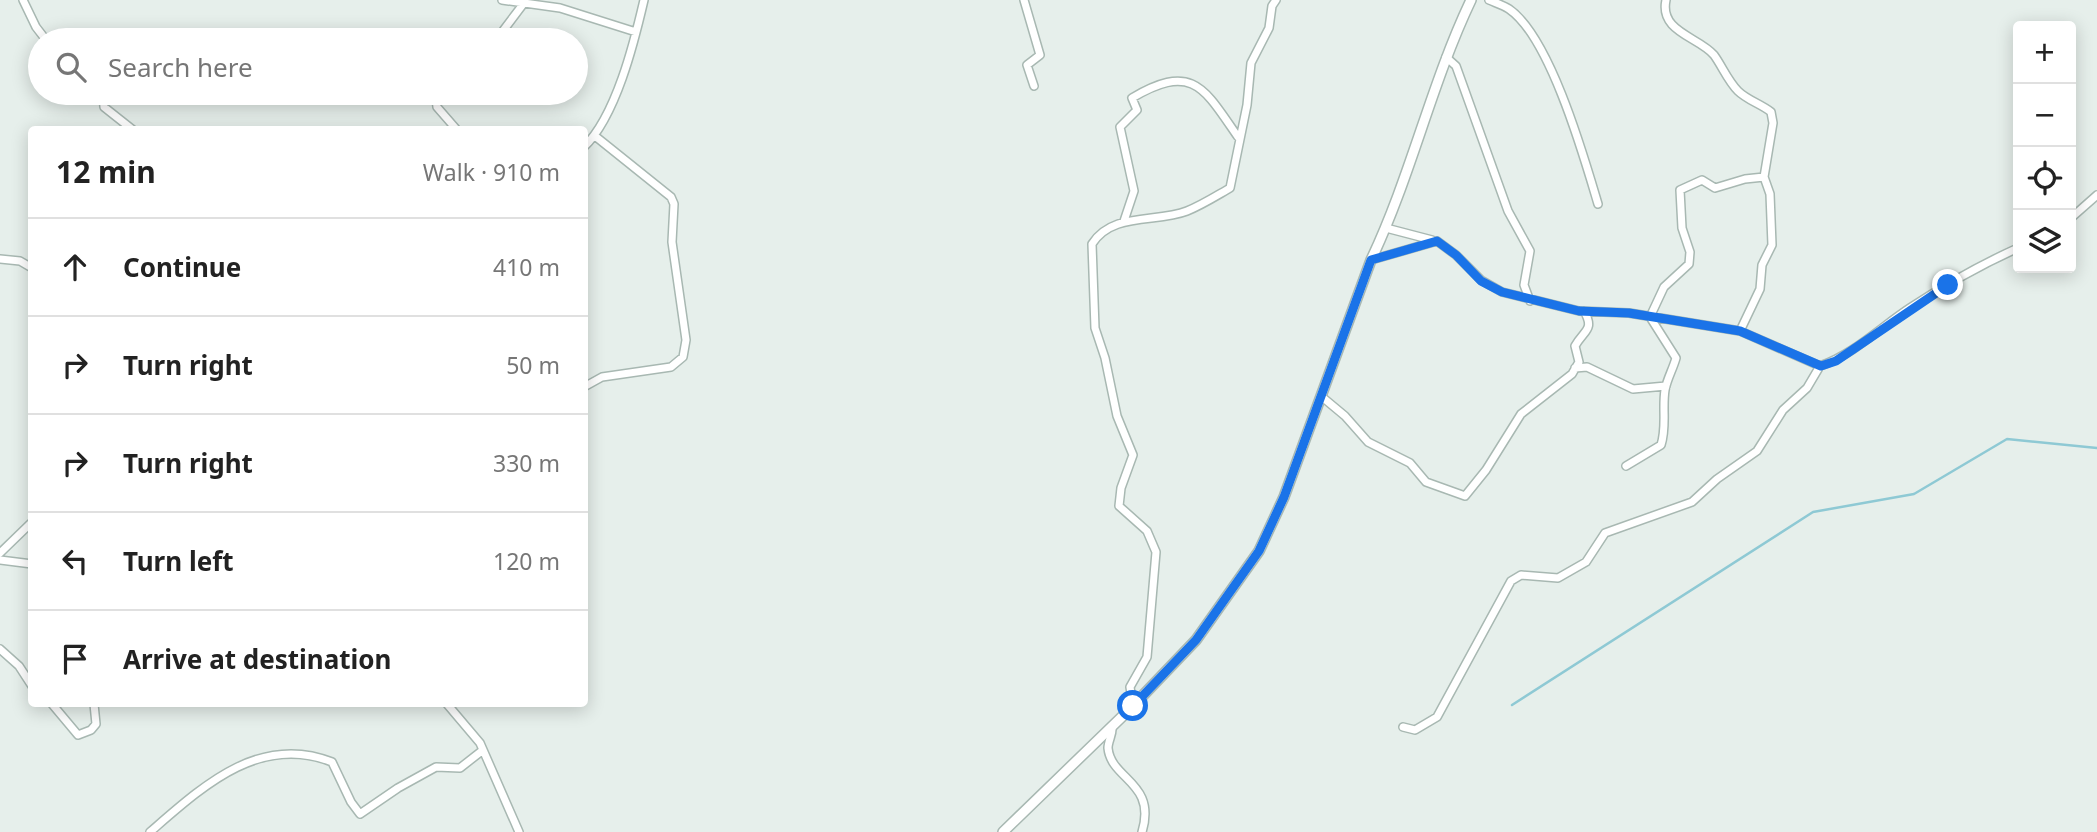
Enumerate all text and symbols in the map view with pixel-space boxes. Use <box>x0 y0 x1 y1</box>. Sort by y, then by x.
map controls <box>2013 21 2076 273</box>
button: + <box>2013 21 2076 84</box>
search box <box>28 28 588 105</box>
icon: search <box>52 48 90 86</box>
text: Search here <box>108 49 253 85</box>
button: − <box>2013 84 2076 147</box>
button: locate <box>2013 147 2076 210</box>
text: 12 min <box>56 151 156 192</box>
text: Walk · 910 m <box>423 156 560 188</box>
button: layers <box>2013 210 2076 273</box>
icon: ahead <box>56 248 94 286</box>
text: Continue <box>123 249 241 285</box>
text: 410 m <box>493 251 560 283</box>
route end <box>1932 269 1963 300</box>
icon: right <box>56 346 94 384</box>
text: Turn right <box>123 347 253 383</box>
text: 50 m <box>506 349 560 381</box>
icon: right <box>56 444 94 482</box>
text: Turn right <box>123 445 253 481</box>
text: 330 m <box>493 447 560 479</box>
icon: left <box>56 542 94 580</box>
text: Turn left <box>123 543 234 579</box>
text: 120 m <box>493 545 560 577</box>
icon: arrive <box>56 640 94 678</box>
text: Arrive at destination <box>123 641 392 677</box>
route start <box>1117 690 1148 721</box>

